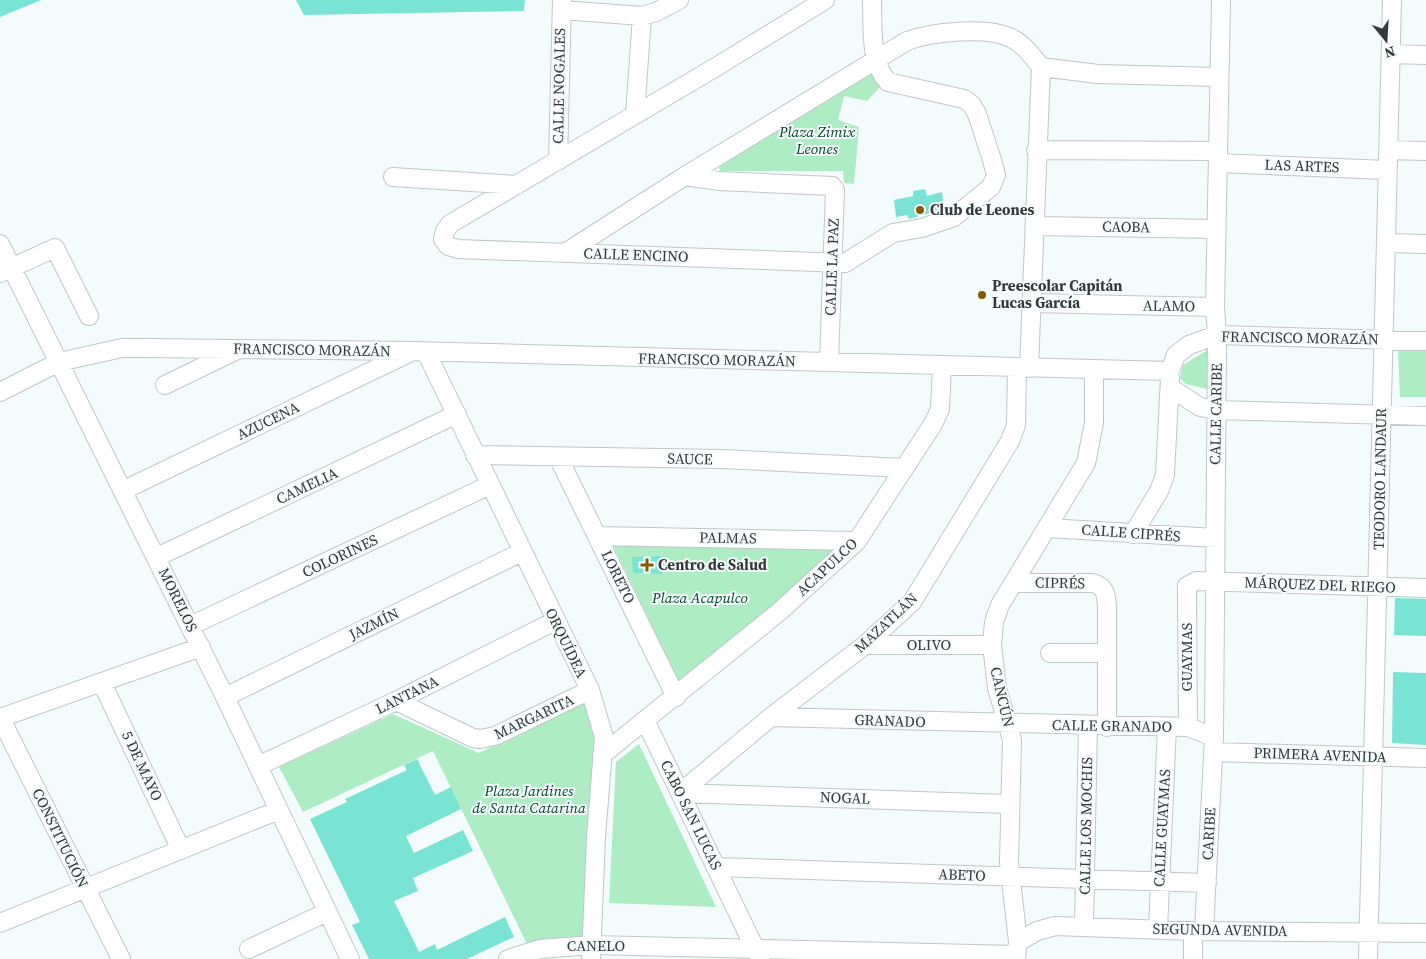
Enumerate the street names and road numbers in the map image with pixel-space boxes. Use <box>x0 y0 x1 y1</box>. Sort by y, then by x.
street label: CALLE NOGALES <box>547 28 570 144</box>
street label: LAS ARTES <box>1264 154 1340 177</box>
street label: CAOBA <box>1102 216 1150 237</box>
street label: CALLE LA PAZ <box>819 218 844 316</box>
street label: CALLE ENCINO <box>583 242 689 267</box>
street label: ALAMO <box>1143 295 1195 316</box>
street label: FRANCISCO MORAZÁN <box>1221 326 1379 349</box>
street label: FRANCISCO MORAZÁN <box>233 338 391 361</box>
street label: FRANCISCO MORAZÁN <box>638 348 796 371</box>
street label: CALLE CARIBE <box>1204 363 1227 465</box>
street label: AZUCENA <box>233 396 303 445</box>
street label: TEODORO LANDAUR <box>1368 408 1391 550</box>
street label: SAUCE <box>667 448 713 469</box>
street label: CAMELIA <box>272 462 341 509</box>
street label: CALLE CIPRÉS <box>1081 519 1182 546</box>
street label: PALMAS <box>699 526 757 549</box>
street label: COLORINES <box>298 529 381 582</box>
street label: ACAPULCO <box>792 533 862 600</box>
street label: LORETO <box>596 546 640 607</box>
street label: MORELOS <box>154 564 203 636</box>
street label: MÁRQUEZ DEL RIEGO <box>1244 571 1396 598</box>
street label: CIPRÉS <box>1035 572 1086 593</box>
street label: MAZATLÁN <box>849 588 922 657</box>
street label: JAZMÍN <box>344 602 402 645</box>
street label: ORQUÍDEA <box>540 604 592 681</box>
street label: GUAYMAS <box>1176 622 1197 691</box>
street label: OLIVO <box>907 634 951 655</box>
street label: CANCÚN <box>985 665 1020 729</box>
street label: LANTANA <box>372 670 442 719</box>
street label: MARGARITA <box>490 689 577 744</box>
street label: GRANADO <box>854 709 926 732</box>
street label: CALLE GRANADO <box>1052 714 1172 737</box>
street label: 5 DE MAYO <box>117 727 168 804</box>
street label: PRIMERA AVENIDA <box>1253 742 1387 767</box>
street label: CABO SAN LUCAS <box>656 756 727 874</box>
street label: CALLE LOS MOCHIS <box>1074 757 1097 895</box>
street label: CALLE GUAYMAS <box>1148 768 1175 887</box>
street label: CONSTITUCIÓN <box>27 785 94 891</box>
street label: NOGAL <box>820 786 871 809</box>
street label: CARIBE <box>1197 807 1220 861</box>
street label: ABETO <box>938 863 986 886</box>
street label: SEGUNDA AVENIDA <box>1152 918 1288 941</box>
street label: CANELO <box>567 935 625 956</box>

